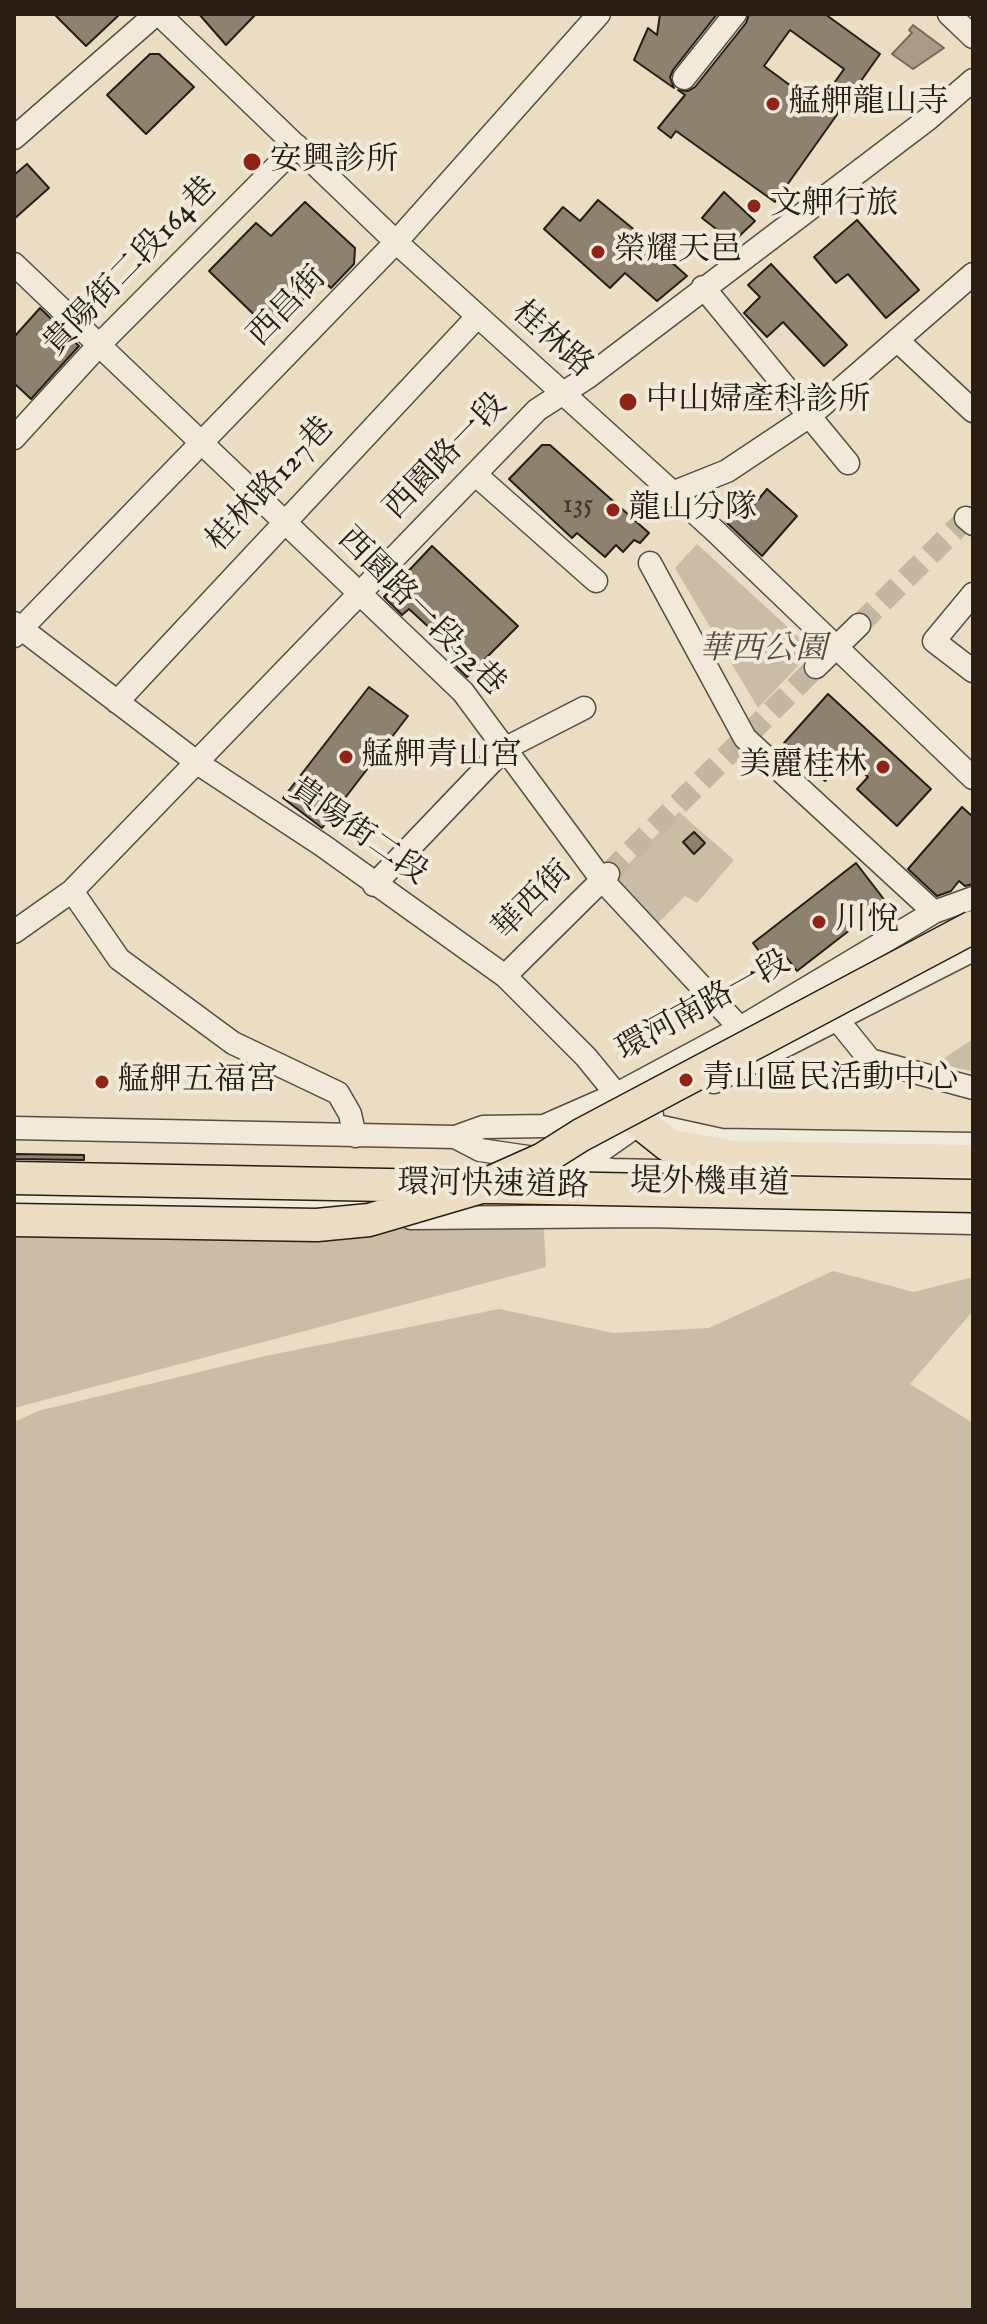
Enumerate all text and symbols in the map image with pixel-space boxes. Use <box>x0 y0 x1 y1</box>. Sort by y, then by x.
place label: 艋舺龍山寺 <box>789 85 949 123</box>
marker: 艋舺龍山寺 <box>764 95 782 113</box>
place label: 安興診所 <box>270 143 398 181</box>
marker: 安興診所 <box>241 151 263 173</box>
street label: 貴陽街二段164巷 <box>37 171 227 365</box>
place label: 文舺行旅 <box>770 187 898 225</box>
marker: 文舺行旅 <box>745 197 763 215</box>
place label: 榮耀天邑 <box>614 233 742 271</box>
marker: 榮耀天邑 <box>589 243 607 261</box>
street label: 西昌街 <box>242 260 336 356</box>
street label: 桂林路 <box>502 295 600 387</box>
place label: 中山婦產科診所 <box>646 383 870 421</box>
street label: 西園路一段 <box>378 387 516 529</box>
marker: 中山婦產科診所 <box>617 391 639 413</box>
street label: 桂林路127巷 <box>200 411 344 561</box>
house number: 135 <box>562 489 594 523</box>
place label: 龍山分隊 <box>629 491 757 529</box>
marker: 龍山分隊 <box>604 501 622 519</box>
street label: 西園路一段72巷 <box>328 521 512 705</box>
park label: 華西公園 <box>699 632 827 670</box>
place label: 艋舺青山宮 <box>362 738 522 776</box>
marker: 艋舺青山宮 <box>337 748 355 766</box>
place label: 美麗桂林 <box>739 748 867 786</box>
marker: 美麗桂林 <box>874 758 892 776</box>
street label: 貴陽街二段 <box>280 771 434 895</box>
street label: 華西街 <box>486 854 582 950</box>
place label: 川悅 <box>835 903 899 941</box>
marker: 川悅 <box>810 913 828 931</box>
street label: 環河南路一段 <box>611 945 797 1071</box>
place label: 青山區民活動中心 <box>702 1061 958 1099</box>
place label: 艋舺五福宮 <box>118 1063 278 1101</box>
marker: 青山區民活動中心 <box>677 1071 695 1089</box>
marker: 艋舺五福宮 <box>93 1073 111 1091</box>
street label: 堤外機車道 <box>630 1164 790 1206</box>
street label: 環河快速道路 <box>397 1166 589 1208</box>

